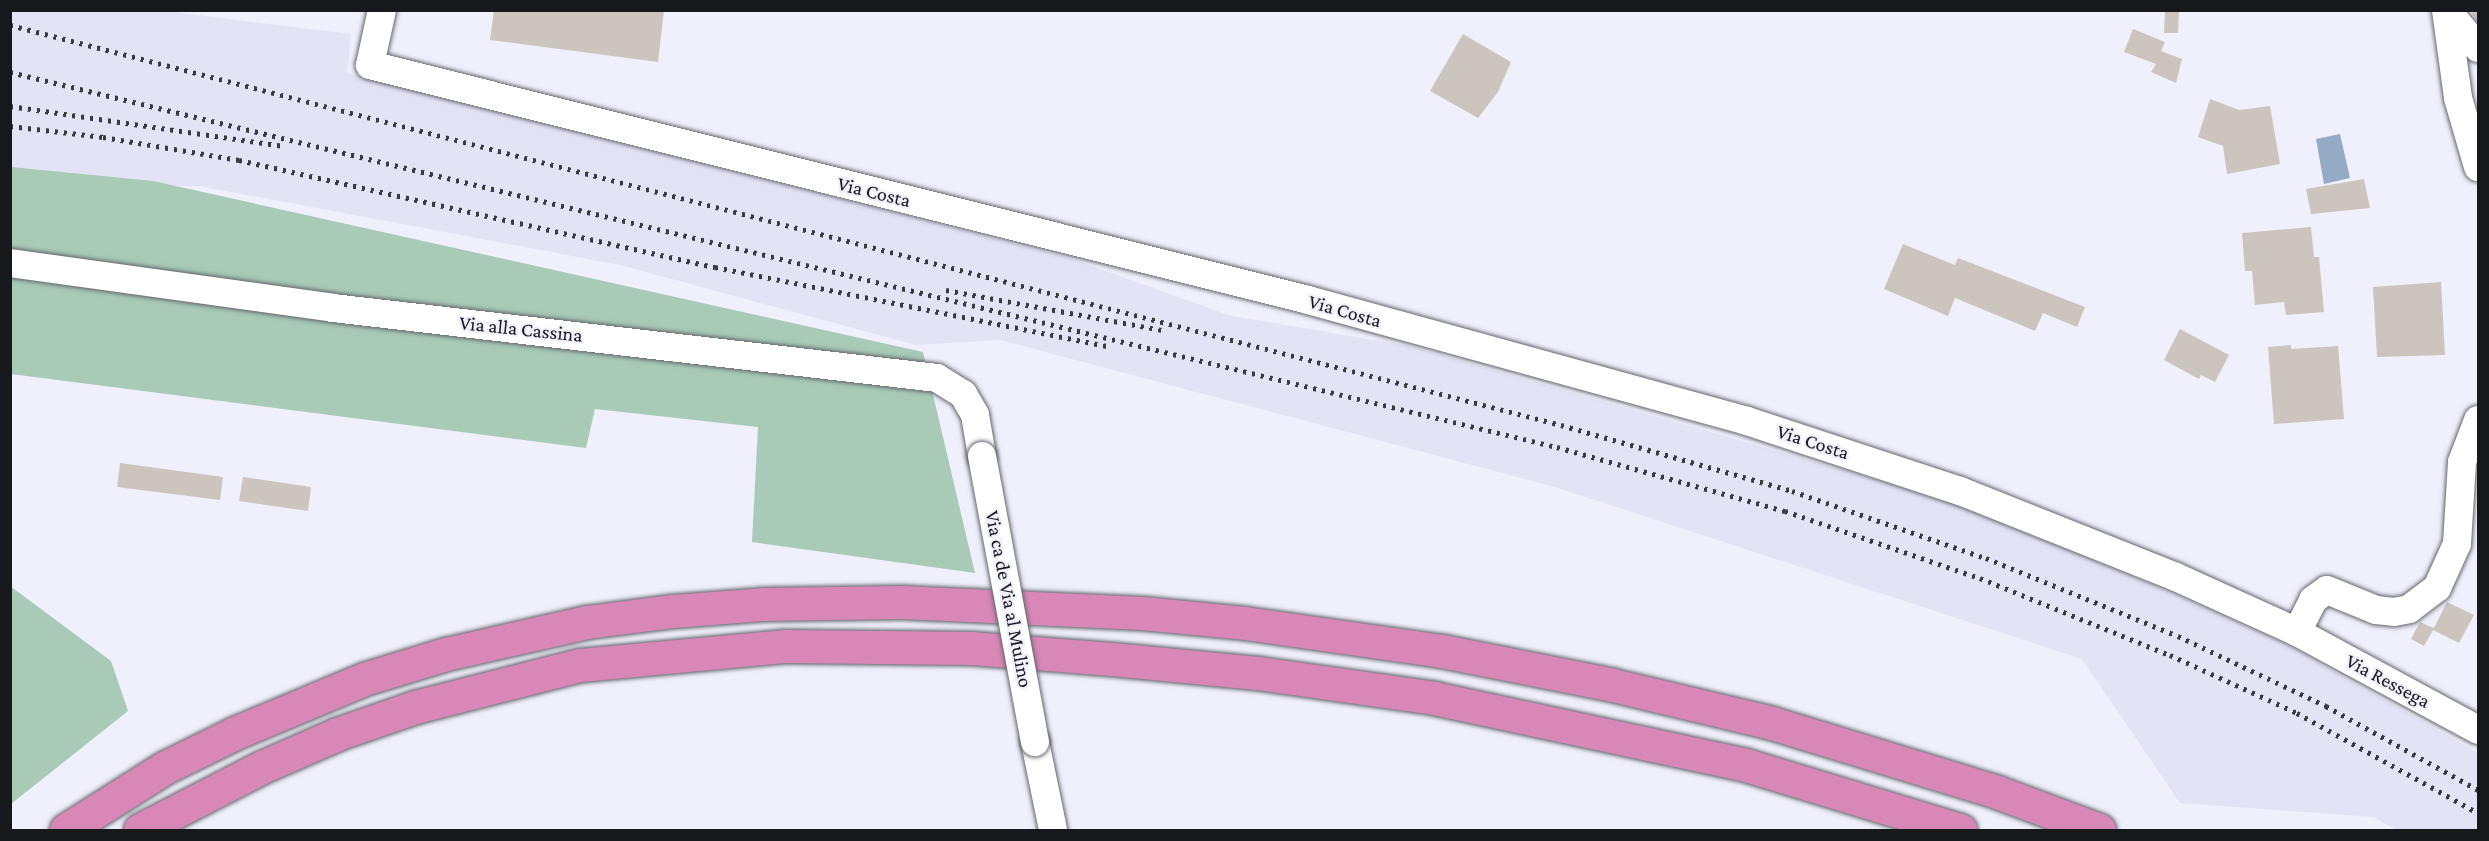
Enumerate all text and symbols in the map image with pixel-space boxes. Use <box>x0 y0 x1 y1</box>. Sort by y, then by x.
street label: Via Costa <box>835 171 913 213</box>
street label: Via Costa <box>1306 289 1384 333</box>
street label: Via alla Cassina <box>458 311 584 347</box>
street label: Via Costa <box>1774 419 1852 465</box>
street label: Via ca de Via al Mulino <box>980 509 1038 689</box>
street label: Via Ressega <box>2342 649 2434 713</box>

